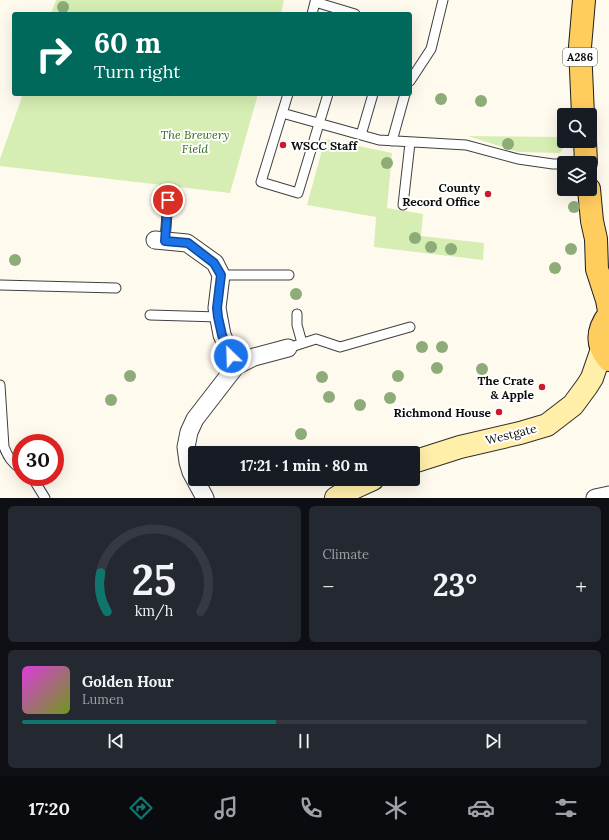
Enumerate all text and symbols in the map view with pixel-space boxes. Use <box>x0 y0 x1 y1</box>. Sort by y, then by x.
text: 60 m <box>94 25 161 61</box>
icon: right <box>28 28 80 80</box>
road number: A286 <box>563 48 597 66</box>
text: Turn right <box>94 60 180 83</box>
map controls <box>557 108 597 196</box>
button: search <box>557 108 597 148</box>
park label: The Brewery Field <box>161 127 230 156</box>
place label: WSCC Staff <box>291 138 359 153</box>
marker: WSCC Staff <box>278 140 288 150</box>
button: layers <box>557 156 597 196</box>
place label: County Record Office <box>402 180 481 209</box>
pin <box>151 183 185 217</box>
icon: arrive <box>157 189 179 211</box>
marker: County Record Office <box>483 189 493 199</box>
position arrow <box>210 335 252 377</box>
place label: The Crate & Apple <box>478 373 535 402</box>
marker: The Crate & Apple <box>537 382 547 392</box>
place label: Richmond House <box>394 405 492 420</box>
marker: Richmond House <box>494 407 504 417</box>
street label: Westgate <box>484 420 539 448</box>
speed limit sign: 30 <box>12 434 64 486</box>
text: 17:21 · 1 min · 80 m <box>240 456 368 475</box>
text: Climate <box>323 546 369 563</box>
text: 25 <box>132 553 177 606</box>
text: 23° <box>433 566 477 604</box>
text: − <box>323 572 334 600</box>
text: + <box>575 572 587 600</box>
text: km/h <box>135 602 174 621</box>
text: Golden Hour <box>82 672 174 691</box>
text: Lumen <box>82 691 124 708</box>
icon: previous <box>105 730 127 752</box>
icon: pause <box>293 730 315 752</box>
icon: next <box>482 730 504 752</box>
icon: directions <box>127 794 155 822</box>
icon: music <box>212 794 240 822</box>
icon: phone <box>297 794 325 822</box>
icon: climate <box>382 794 410 822</box>
icon: car <box>467 794 495 822</box>
icon: filters <box>552 794 580 822</box>
text: 17:20 <box>29 797 70 820</box>

